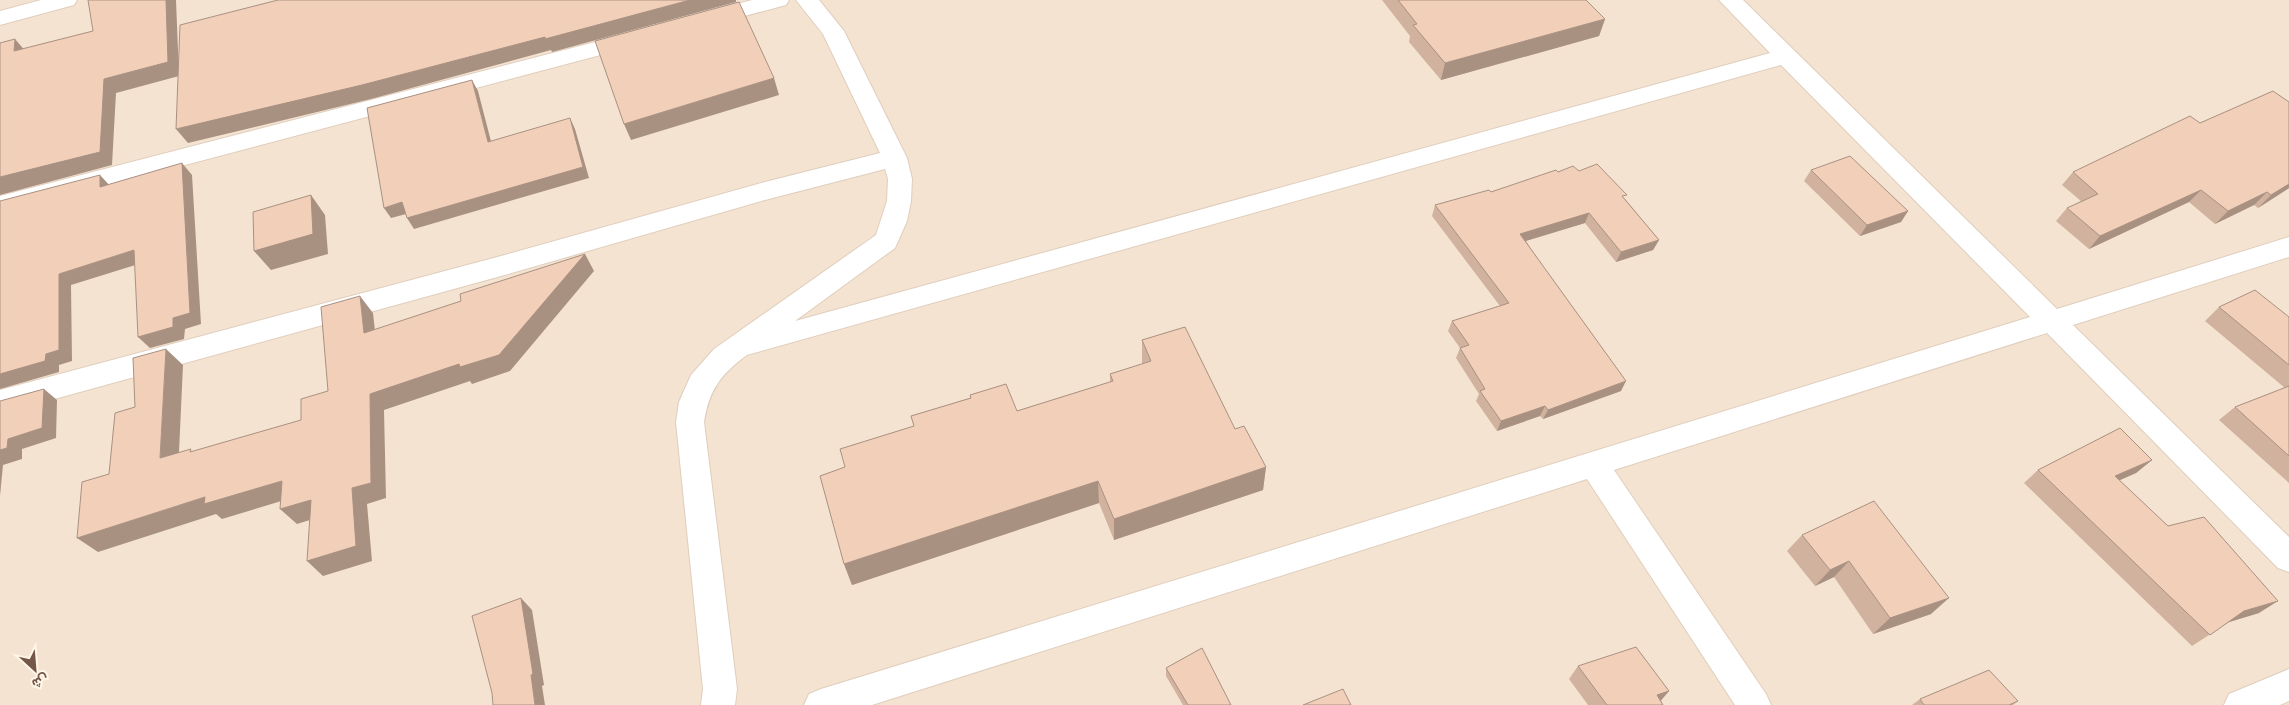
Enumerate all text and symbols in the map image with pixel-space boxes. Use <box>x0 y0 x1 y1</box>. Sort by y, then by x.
north arrow <box>10 645 60 695</box>
text: ش <box>29 669 51 692</box>

